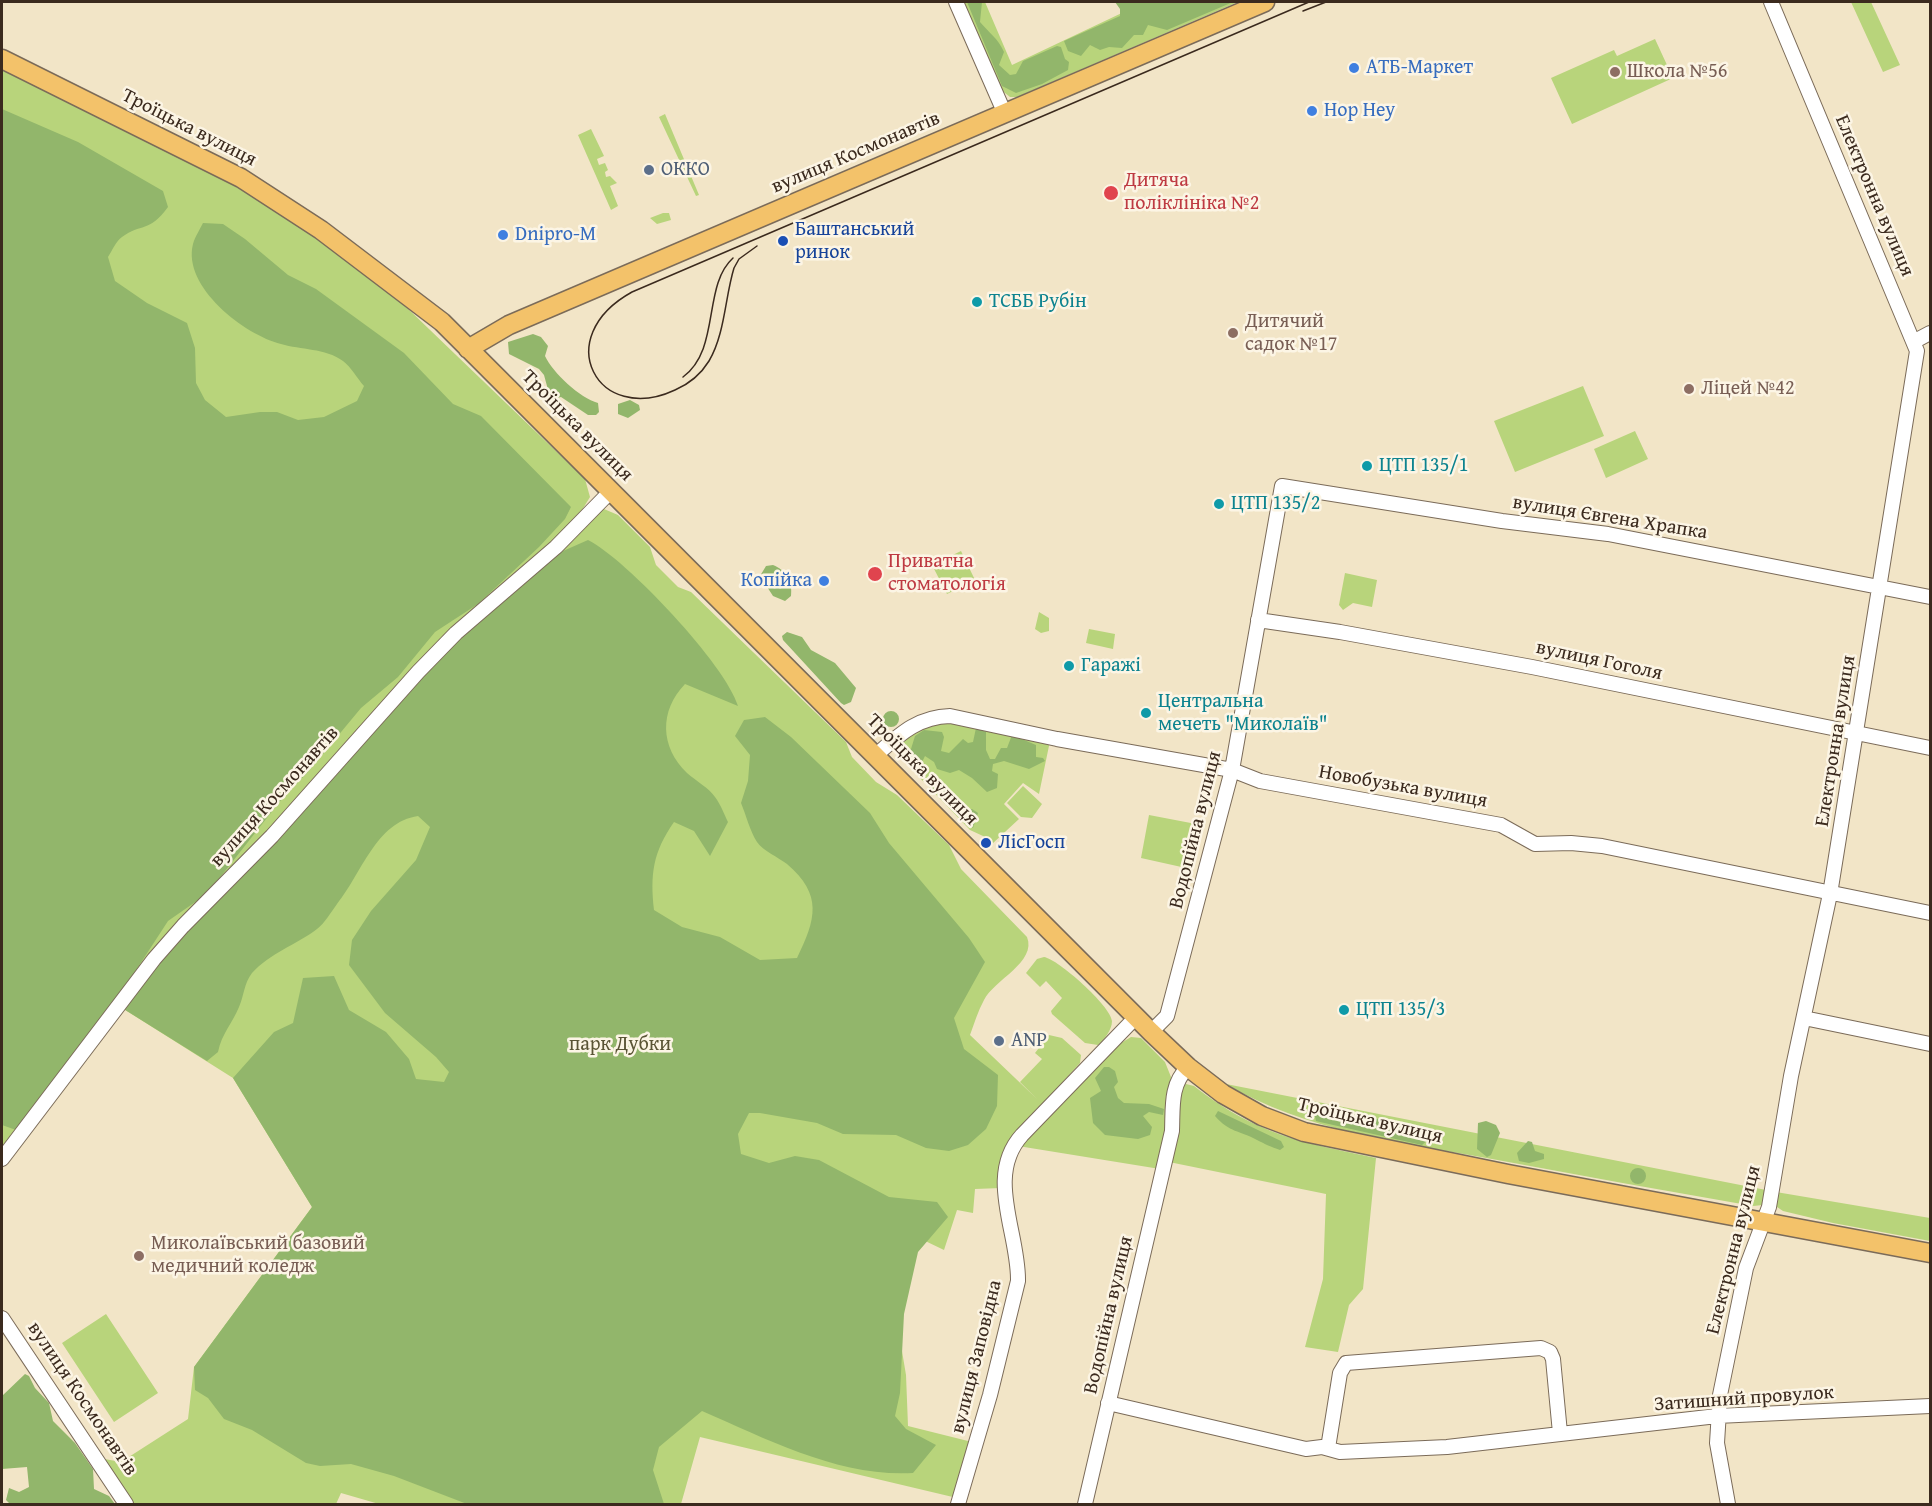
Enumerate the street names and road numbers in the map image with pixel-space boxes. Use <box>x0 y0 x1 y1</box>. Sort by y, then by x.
street label: Троїцька вулиця <box>118 84 260 172</box>
street label: вулиця Космонавтів <box>768 107 944 199</box>
street label: Електронна вулиця <box>1829 112 1919 280</box>
street label: Троїцька вулиця <box>516 365 638 487</box>
street label: вулиця Євгена Храпка <box>1511 491 1709 545</box>
street label: вулиця Гоголя <box>1534 636 1664 686</box>
street label: Електронна вулиця <box>1811 654 1861 828</box>
street label: Троїцька вулиця <box>861 709 983 831</box>
street label: вулиця Космонавтів <box>206 722 344 872</box>
street label: Водопійна вулиця <box>1165 749 1227 911</box>
street label: Новобузька вулиця <box>1317 760 1489 814</box>
street label: Троїцька вулиця <box>1295 1093 1445 1149</box>
street label: Електронна вулиця <box>1701 1163 1767 1337</box>
street label: Водопійна вулиця <box>1079 1234 1139 1396</box>
street label: вулиця Заповідна <box>946 1278 1008 1436</box>
street label: вулиця Космонавтів <box>22 1317 142 1481</box>
street label: Затишний провулок <box>1653 1381 1835 1417</box>

